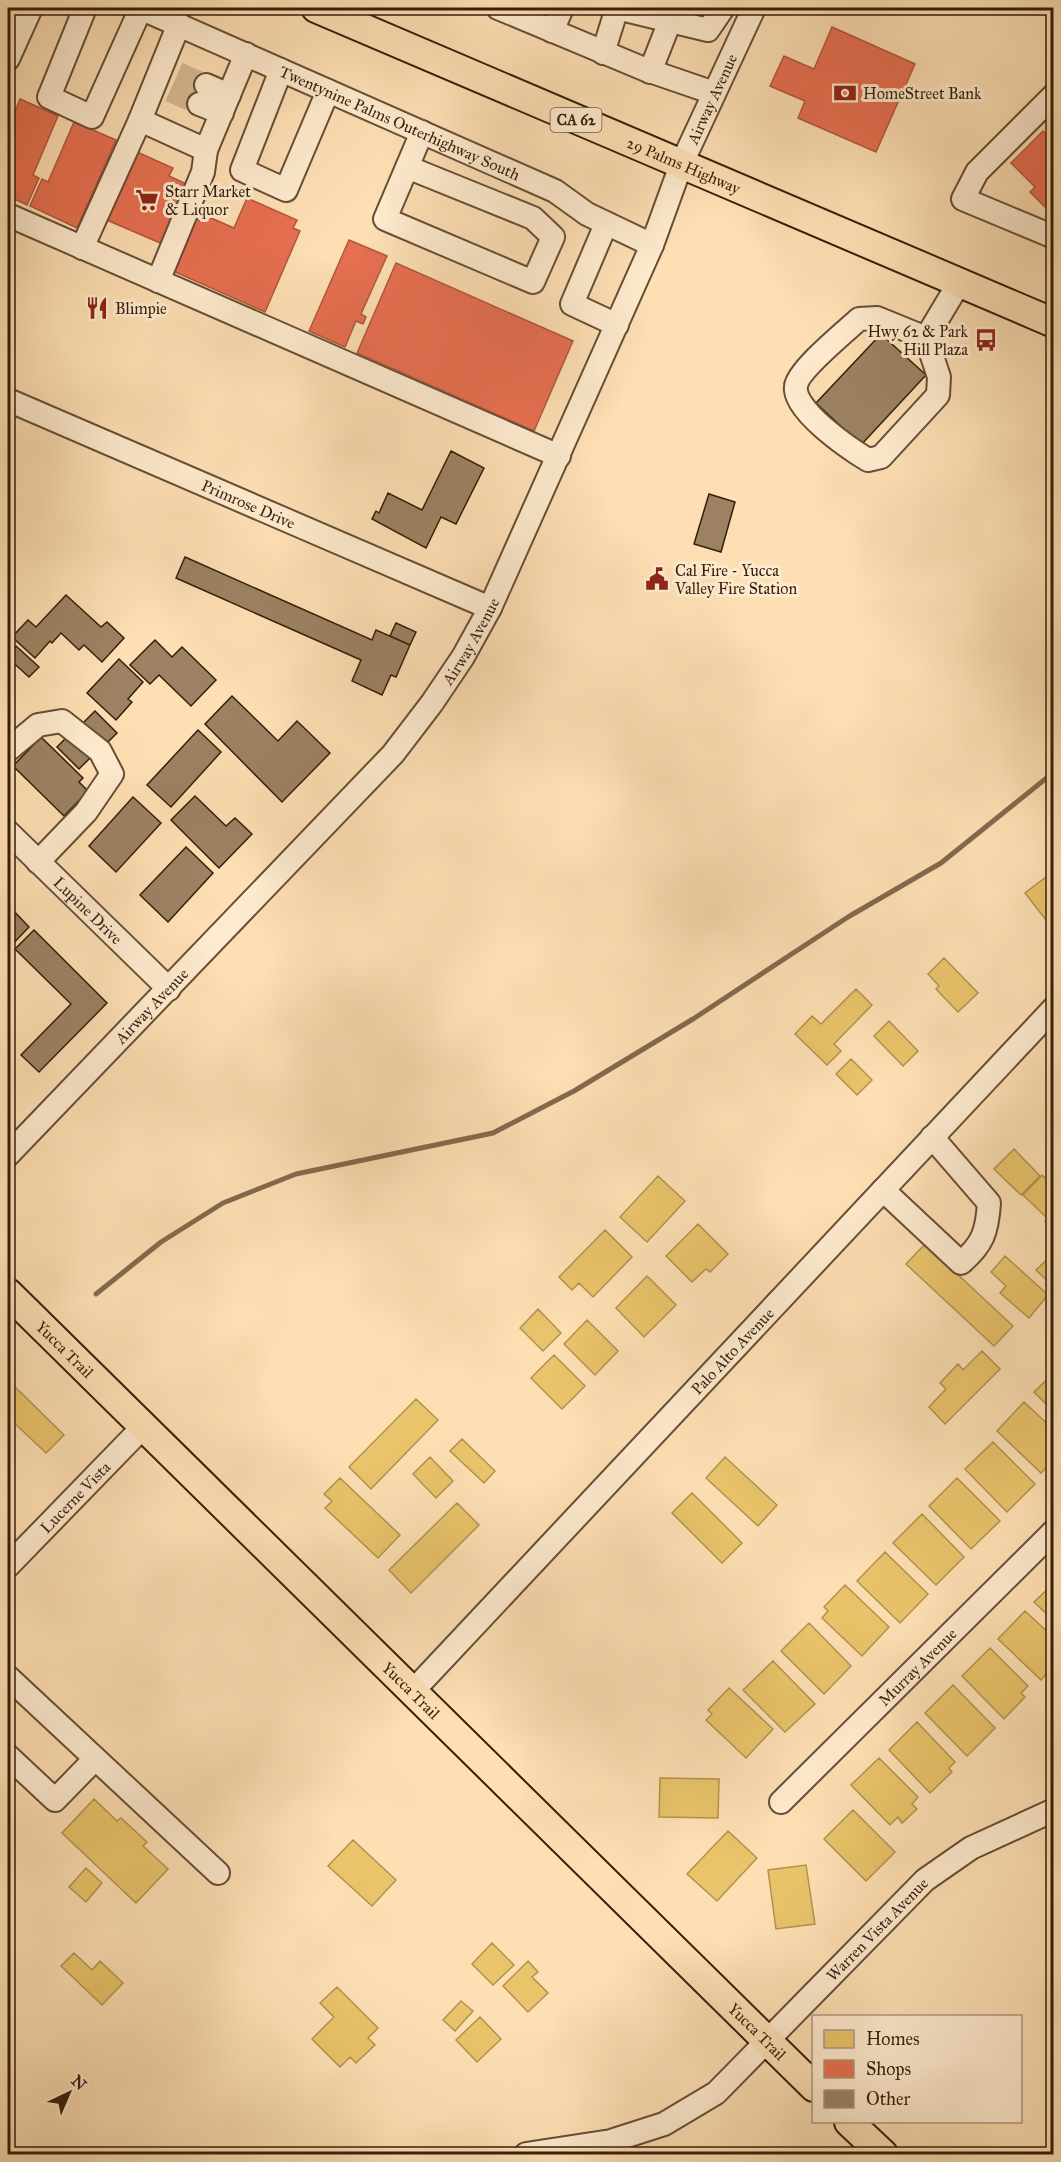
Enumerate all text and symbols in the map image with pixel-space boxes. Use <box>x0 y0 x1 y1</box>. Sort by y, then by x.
street label: Airway Avenue <box>682 50 741 148</box>
street label: Twentynine Palms Outerhighway South <box>277 61 523 184</box>
bank icon: HomeStreet Bank <box>832 80 858 106</box>
place label: HomeStreet Bank <box>863 84 982 103</box>
road number: CA 62 <box>550 108 602 132</box>
street label: 29 Palms Highway <box>624 132 744 198</box>
place label: Starr Market & Liquor <box>165 182 251 220</box>
supermarket icon: Starr Market & Liquor <box>134 187 160 213</box>
restaurant icon: Blimpie <box>84 295 110 321</box>
place label: Blimpie <box>115 299 167 318</box>
place label: Hwy 62 & Park Hill Plaza <box>868 322 969 359</box>
bus stop icon: Hwy 62 & Park Hill Plaza <box>973 327 999 353</box>
street label: Primrose Drive <box>199 475 299 532</box>
place label: Cal Fire - Yucca Valley Fire Station <box>674 561 797 598</box>
public building icon: Cal Fire - Yucca Valley Fire Station <box>644 566 670 592</box>
street label: Airway Avenue <box>437 595 503 689</box>
street label: Lupine Drive <box>50 872 127 948</box>
street label: Airway Avenue <box>110 964 192 1048</box>
street label: Palo Alto Avenue <box>687 1303 778 1398</box>
street label: Yucca Trail <box>32 1317 98 1382</box>
street label: Lucerne Vista <box>36 1457 114 1537</box>
street label: Murray Avenue <box>874 1624 961 1710</box>
street label: Yucca Trail <box>378 1658 444 1723</box>
street label: Warren Vista Avenue <box>822 1873 932 1985</box>
street label: Yucca Trail <box>725 1999 791 2064</box>
legend <box>812 2015 1022 2123</box>
text: Homes <box>866 2028 920 2050</box>
text: Shops <box>866 2058 911 2080</box>
north arrow <box>39 2063 99 2123</box>
text: N <box>68 2071 91 2094</box>
text: Other <box>866 2088 911 2110</box>

